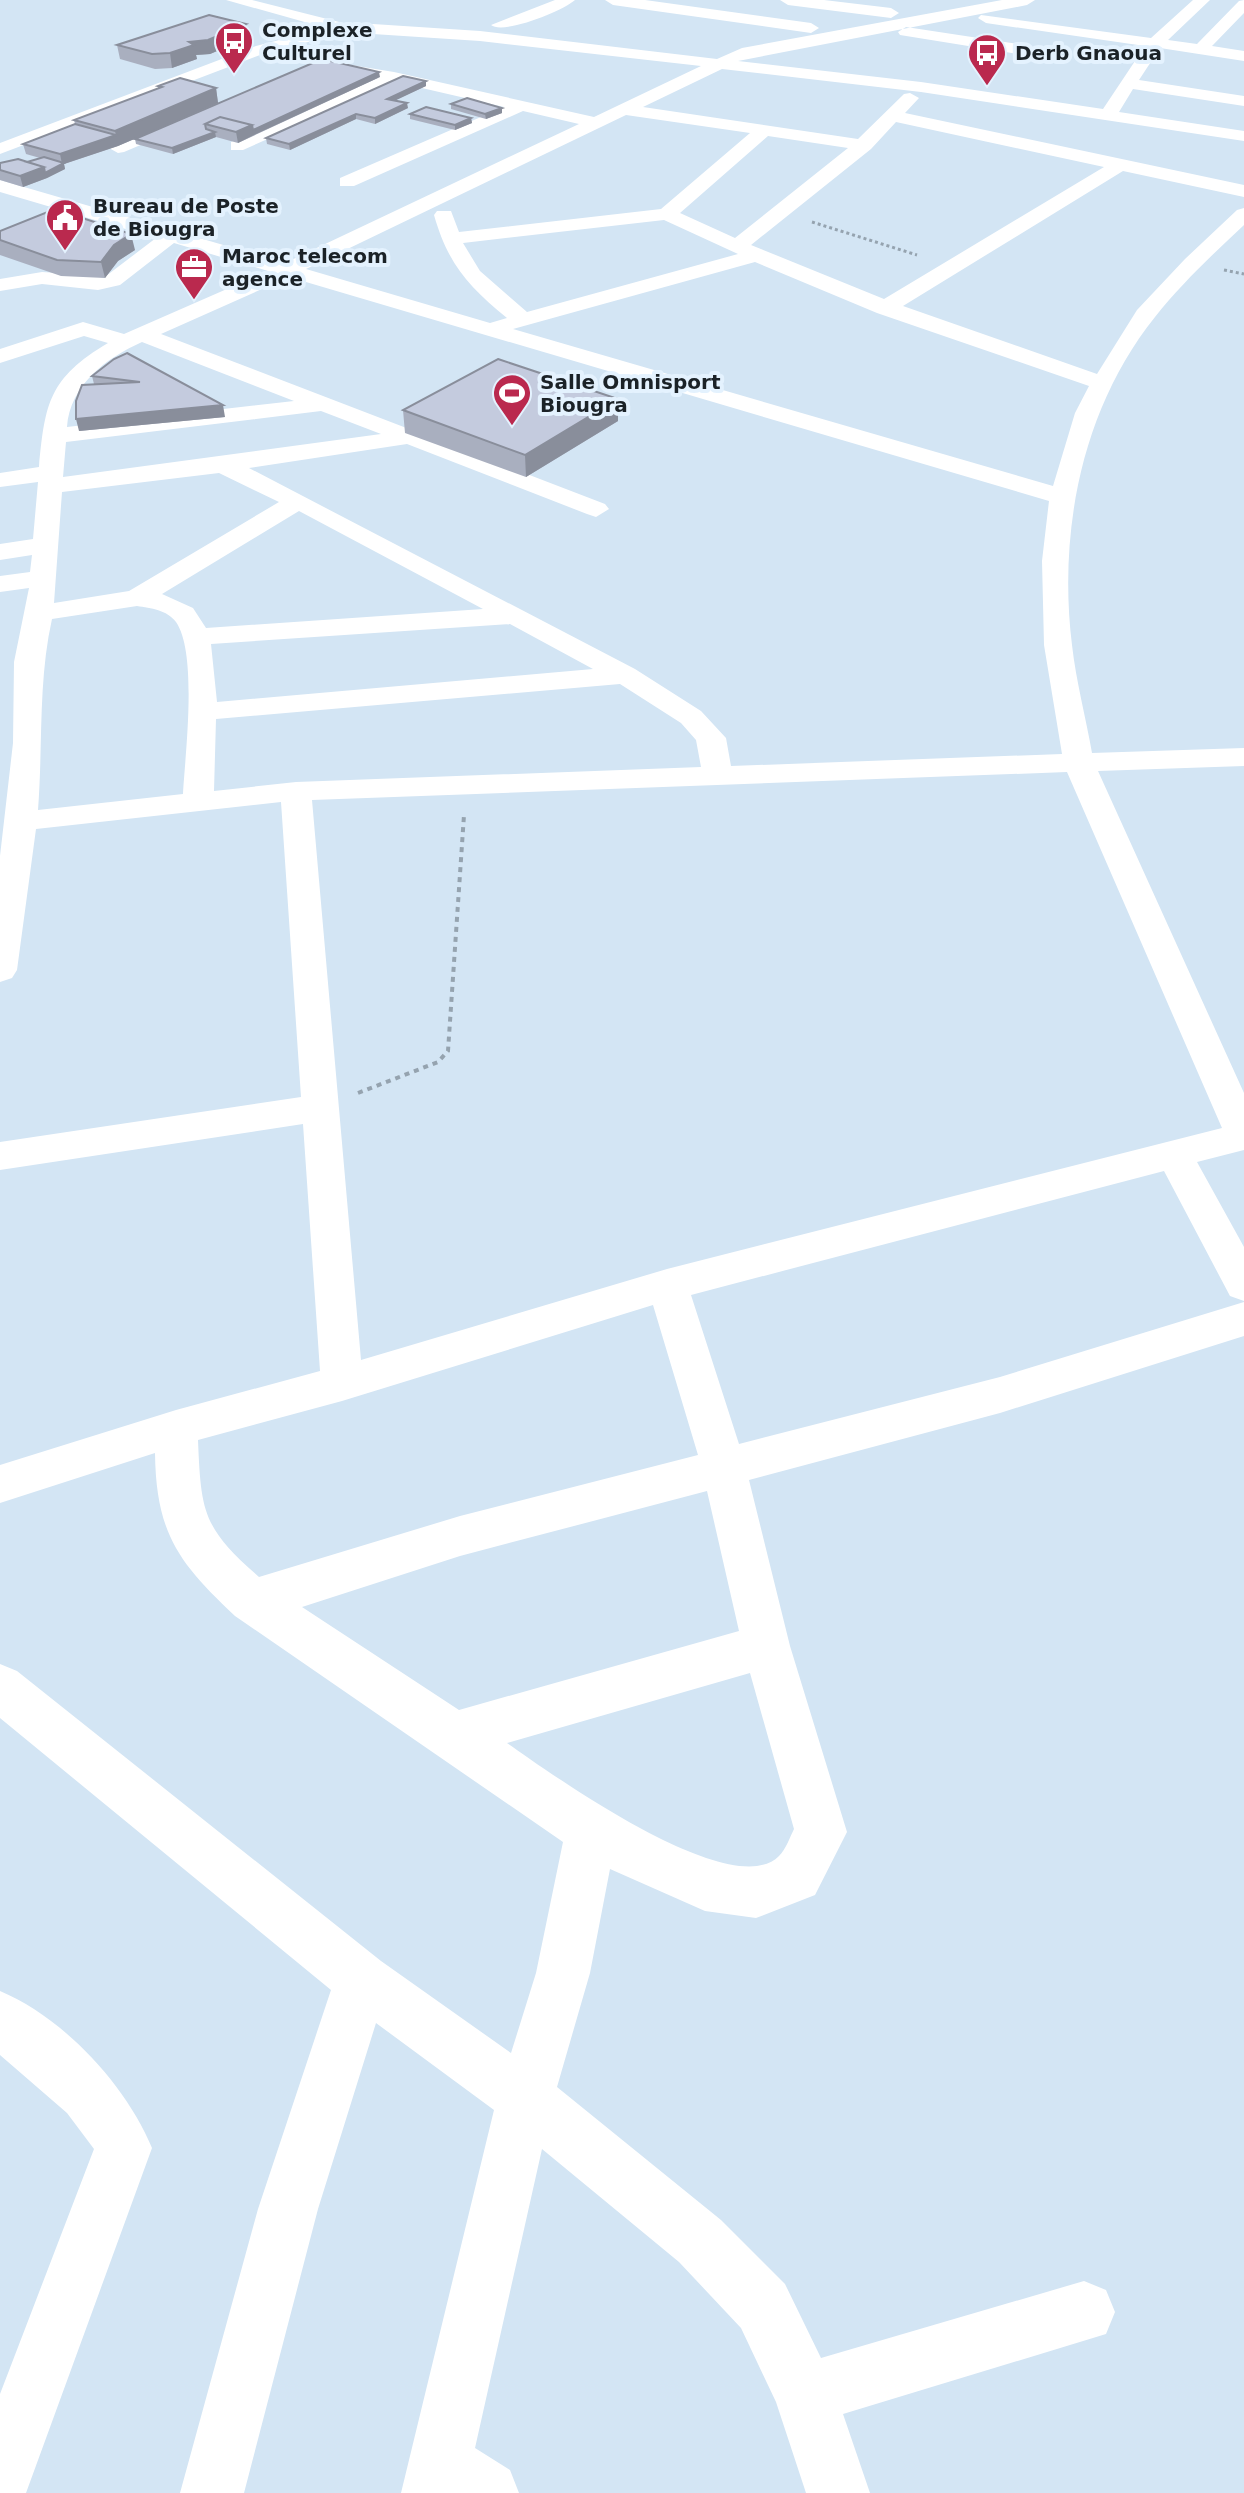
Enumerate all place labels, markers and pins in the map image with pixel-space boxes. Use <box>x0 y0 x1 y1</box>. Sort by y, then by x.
place label: Complexe Culturel <box>262 18 372 65</box>
bus stop icon: Complexe Culturel <box>213 20 255 75</box>
bus stop icon: Derb Gnaoua <box>966 32 1008 87</box>
place label: Derb Gnaoua <box>1015 41 1162 65</box>
place label: Bureau de Poste de Biougra <box>93 194 279 241</box>
public building icon: Bureau de Poste de Biougra <box>44 197 86 252</box>
place label: Maroc telecom agence <box>222 244 388 291</box>
office icon: Maroc telecom agence <box>173 246 215 301</box>
place label: Salle Omnisport Biougra <box>540 370 721 417</box>
sports icon: Salle Omnisport Biougra <box>491 372 533 427</box>

